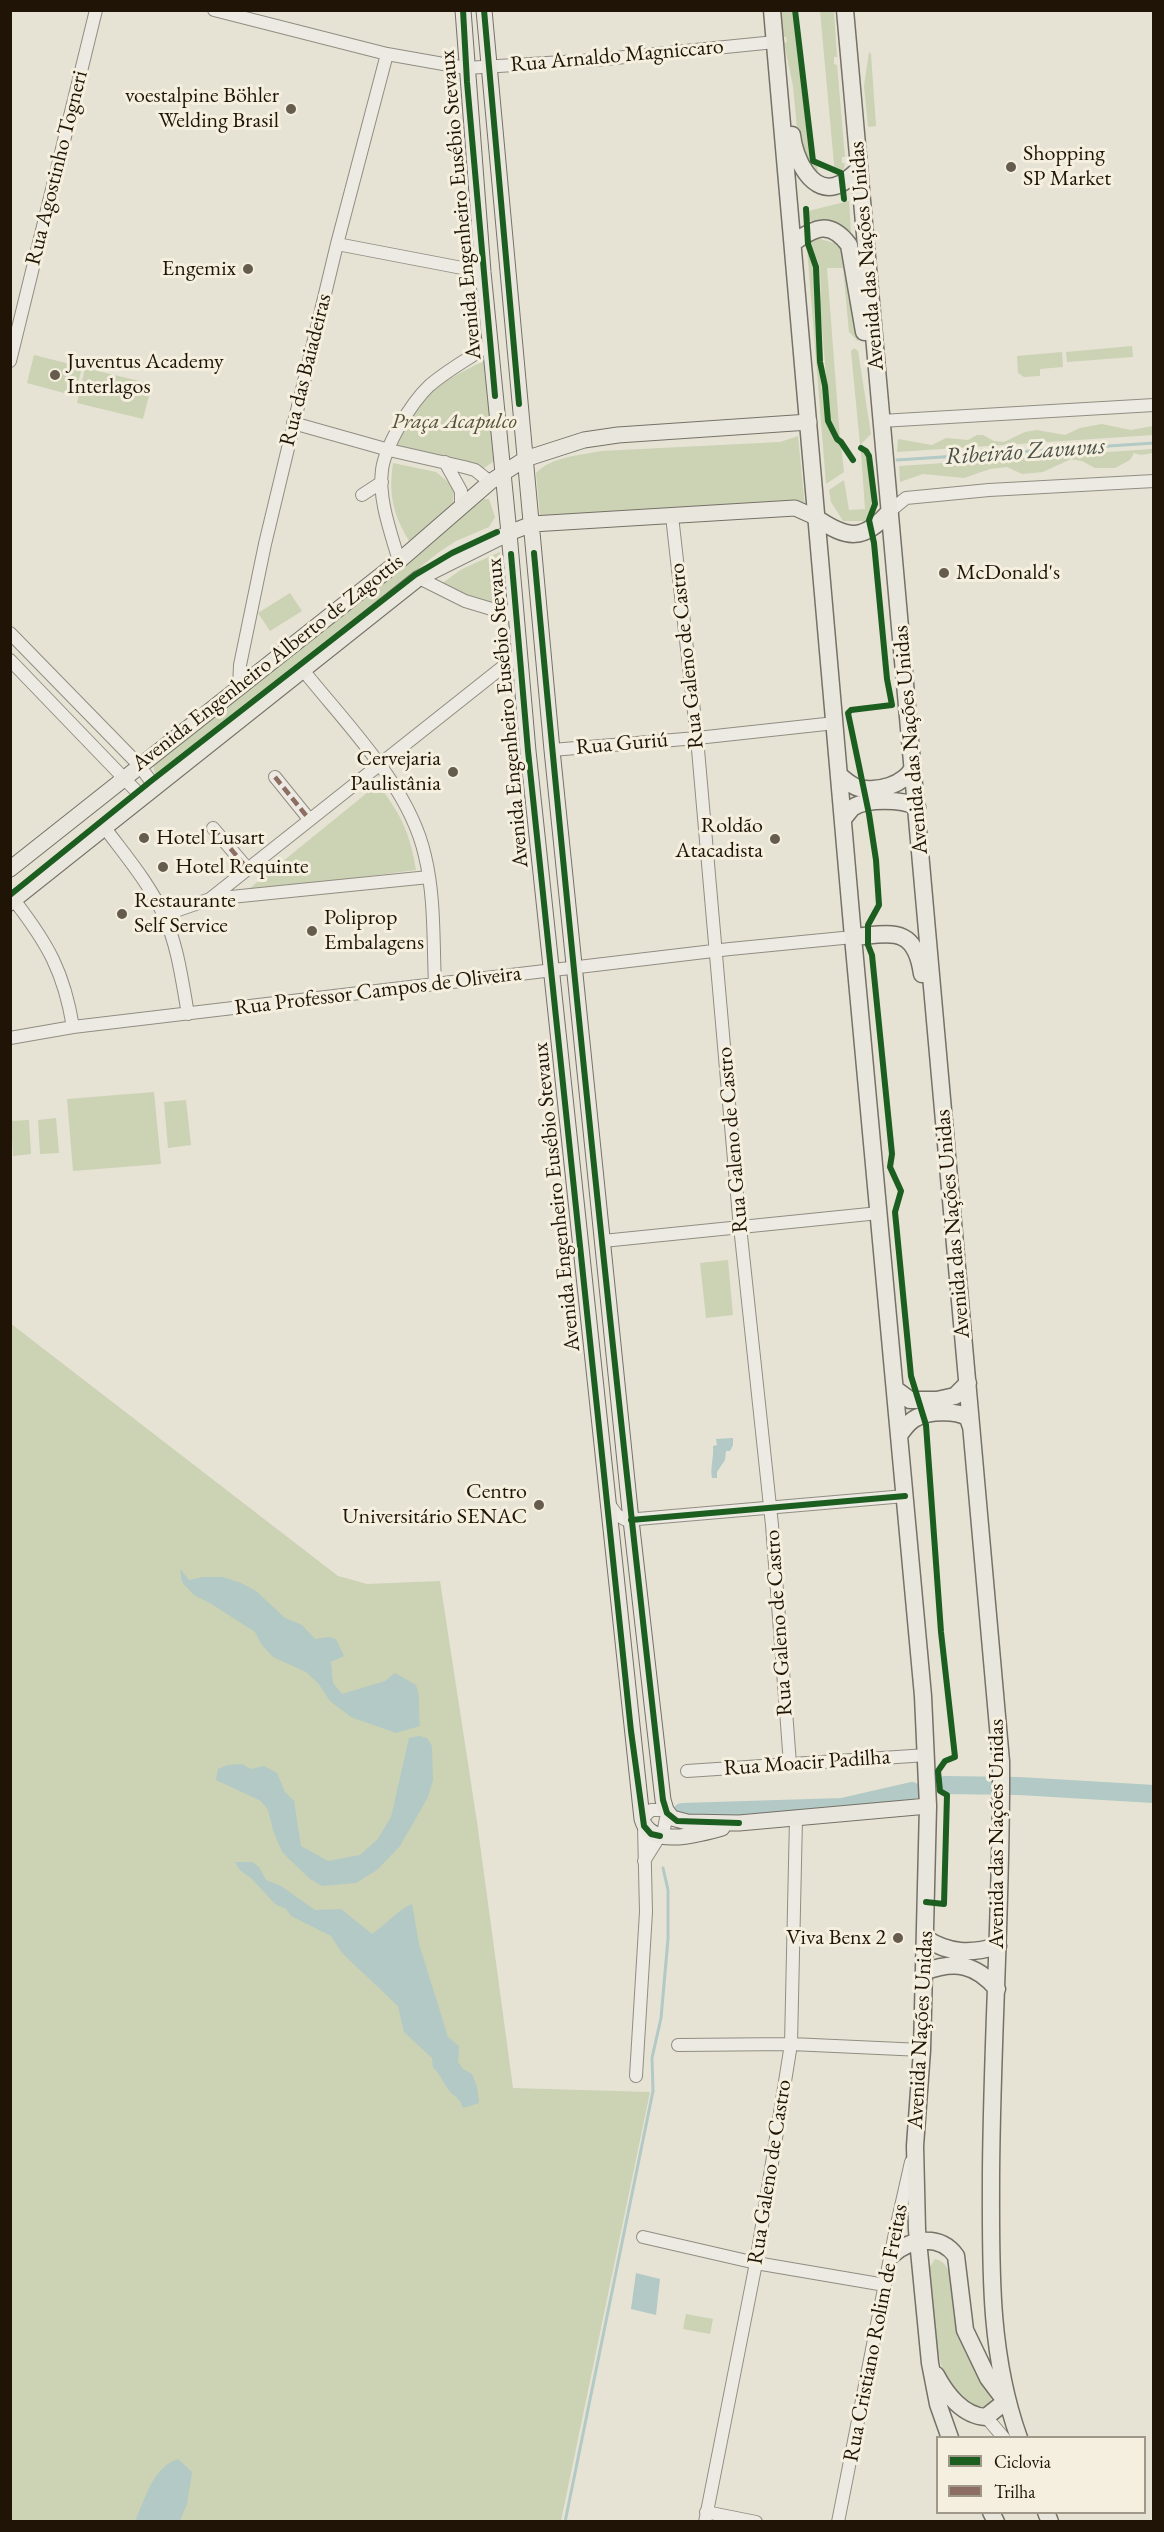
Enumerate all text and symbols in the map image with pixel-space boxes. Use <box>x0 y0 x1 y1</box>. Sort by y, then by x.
street label: Rua Arnaldo Magniccaro <box>509 34 725 78</box>
street label: Avenida Engenheiro Eusébio Stevaux <box>434 49 488 361</box>
street label: Rua Agostinho Togneri <box>20 68 94 268</box>
place label: voestalpine Böhler Welding Brasil <box>125 83 279 134</box>
marker: voestalpine Böhler Welding Brasil <box>284 102 298 116</box>
street label: Avenida das Nações Unidas <box>844 140 890 372</box>
place label: Shopping SP Market <box>1023 141 1111 192</box>
marker: Shopping SP Market <box>1004 160 1018 174</box>
place label: Engemix <box>162 256 236 282</box>
marker: Engemix <box>241 262 255 276</box>
street label: Rua das Baiadeiras <box>274 291 338 449</box>
place label: Juventus Academy Interlagos <box>67 349 224 400</box>
marker: Juventus Academy Interlagos <box>48 368 62 382</box>
park label: Praça Acapulco <box>391 409 517 435</box>
water label: Ribeirão Zavuvus <box>944 432 1106 472</box>
street label: Avenida Engenheiro Alberto de Zagottis <box>127 549 409 777</box>
street label: Avenida Engenheiro Eusébio Stevaux <box>481 557 535 869</box>
place label: McDonald's <box>956 560 1060 586</box>
street label: Rua Galeno de Castro <box>664 562 710 750</box>
marker: McDonald's <box>937 566 951 580</box>
street label: Avenida das Nações Unidas <box>888 624 934 856</box>
street label: Rua Guriú <box>575 727 669 761</box>
place label: Cervejaria Paulistânia <box>350 746 441 798</box>
marker: Cervejaria Paulistânia <box>446 765 460 779</box>
place label: Roldão Atacadista <box>675 813 763 864</box>
place label: Hotel Lusart <box>156 825 264 851</box>
marker: Hotel Lusart <box>137 831 151 845</box>
marker: Roldão Atacadista <box>768 832 782 846</box>
place label: Hotel Requinte <box>175 854 308 880</box>
marker: Hotel Requinte <box>156 860 170 874</box>
place label: Restaurante Self Service <box>134 888 236 939</box>
place label: Poliprop Embalagens <box>324 905 424 956</box>
marker: Restaurante Self Service <box>115 907 129 921</box>
marker: Poliprop Embalagens <box>305 924 319 938</box>
street label: Rua Professor Campos de Oliveira <box>233 960 523 1022</box>
street label: Avenida Engenheiro Eusébio Stevaux <box>528 1041 586 1353</box>
street label: Rua Galeno de Castro <box>712 1046 754 1234</box>
street label: Avenida das Nações Unidas <box>930 1108 976 1340</box>
place label: Centro Universitário SENAC <box>342 1479 527 1530</box>
marker: Centro Universitário SENAC <box>532 1498 546 1512</box>
street label: Rua Galeno de Castro <box>759 1529 799 1717</box>
street label: Avenida das Nações Unidas <box>984 1719 1010 1949</box>
street label: Rua Moacir Padilha <box>723 1744 891 1782</box>
place label: Viva Benx 2 <box>786 1925 886 1951</box>
street label: Avenida Nações Unidas <box>903 1930 939 2130</box>
marker: Viva Benx 2 <box>891 1931 905 1945</box>
street label: Rua Galeno de Castro <box>742 2078 798 2266</box>
street label: Rua Cristiano Rolim de Freitas <box>838 2202 914 2464</box>
legend <box>936 2436 1146 2514</box>
text: Ciclovia <box>994 2450 1051 2473</box>
text: Trilha <box>994 2480 1035 2503</box>

